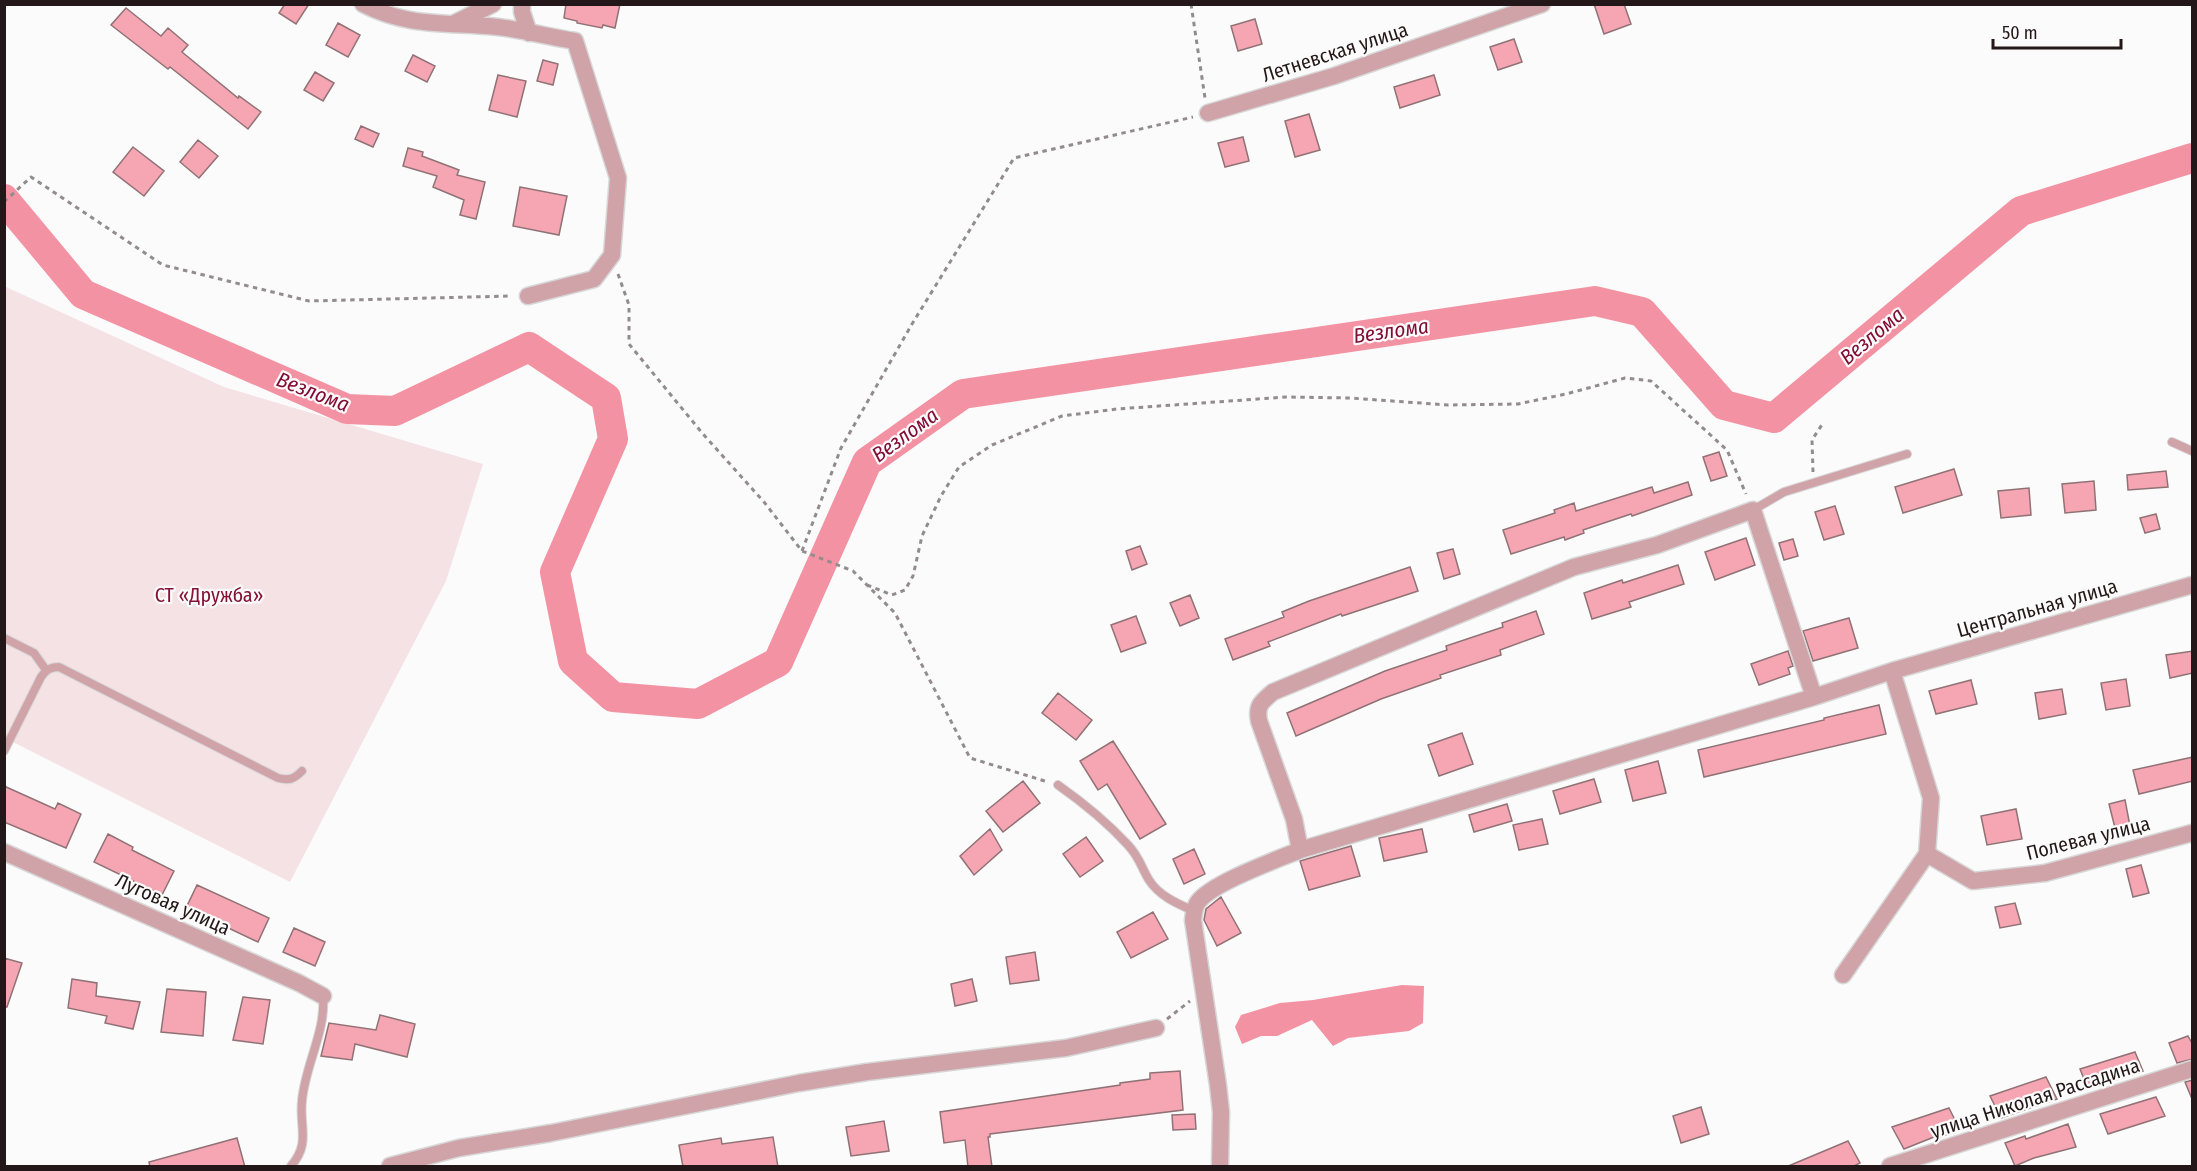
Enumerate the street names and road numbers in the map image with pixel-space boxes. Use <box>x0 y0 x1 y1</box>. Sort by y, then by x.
street label: Летневская улица <box>1259 17 1411 87</box>
street label: Центральная улица <box>1954 574 2120 642</box>
street label: Полевая улица <box>2024 811 2152 865</box>
street label: Луговая улица <box>112 868 234 940</box>
street label: улица Николая Рассадина <box>1927 1053 2143 1143</box>

